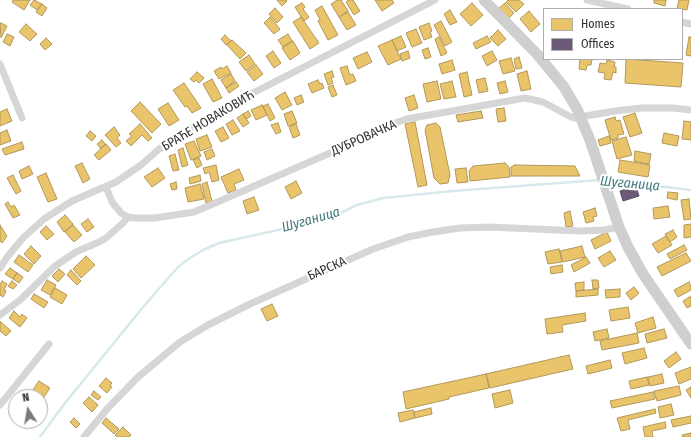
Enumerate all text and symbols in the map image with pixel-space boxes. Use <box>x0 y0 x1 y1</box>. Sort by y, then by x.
legend <box>543 8 683 60</box>
text: Homes <box>581 17 615 31</box>
text: Offices <box>581 37 614 51</box>
street label: БРАЋЕ НОВАКОВИЋ <box>159 87 257 155</box>
street label: ДУБРОВАЧКА <box>329 117 399 159</box>
water label: Шуганица <box>599 173 661 195</box>
water label: Шуганица <box>280 204 342 236</box>
street label: БАРСКА <box>305 254 349 284</box>
north arrow <box>8 389 48 429</box>
text: N <box>21 391 30 405</box>

